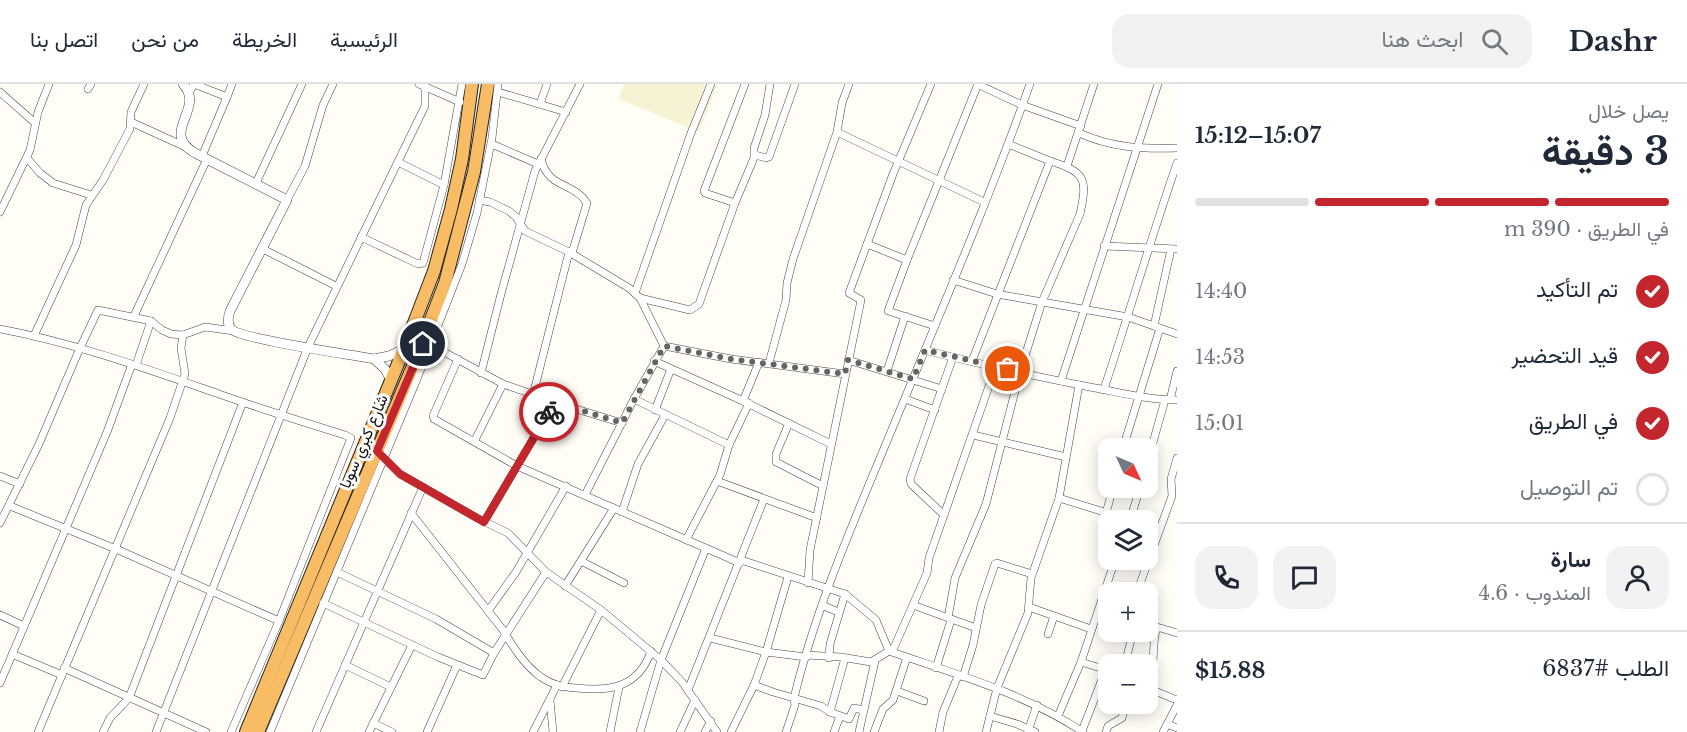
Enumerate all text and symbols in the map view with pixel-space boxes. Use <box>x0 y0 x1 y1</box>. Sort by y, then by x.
search box <box>1112 14 1532 68</box>
text: Dashr <box>1568 24 1657 59</box>
icon: search <box>1478 25 1511 58</box>
text: ابحث هنا <box>1382 26 1463 53</box>
text: اتصل بنا <box>30 27 98 53</box>
text: من نحن <box>131 27 199 53</box>
text: الخريطة <box>232 27 297 53</box>
text: الرئيسية <box>330 27 398 53</box>
text: يصل خلال <box>1588 99 1669 123</box>
text: 15:07–15:12 <box>1195 122 1321 149</box>
text: 3 دقيقة <box>1542 127 1669 176</box>
text: في الطريق · 390 m <box>1504 217 1669 241</box>
icon: check <box>1636 275 1669 308</box>
text: تم التأكيد <box>1536 276 1618 303</box>
text: 14:40 <box>1195 279 1247 303</box>
pin <box>397 318 448 369</box>
icon: home <box>406 327 439 360</box>
icon: check <box>1636 341 1669 374</box>
text: قيد التحضير <box>1511 342 1618 369</box>
pin <box>982 343 1033 394</box>
text: 14:53 <box>1195 345 1245 369</box>
icon: bag <box>991 352 1024 385</box>
courier <box>519 382 579 442</box>
street label: شارع كبري سوبا <box>334 391 395 493</box>
icon: bike <box>533 396 566 429</box>
icon: check <box>1636 407 1669 440</box>
text: في الطريق <box>1529 408 1618 435</box>
text: 15:01 <box>1195 411 1244 435</box>
north arrow <box>1098 438 1158 498</box>
map controls <box>1098 438 1158 714</box>
text: تم التوصيل <box>1520 474 1618 501</box>
button: layers <box>1098 510 1158 570</box>
button: phone <box>1195 546 1258 609</box>
button: chat <box>1273 546 1336 609</box>
text: سارة <box>1550 546 1591 573</box>
button: person <box>1606 546 1669 609</box>
text: المندوب · 4.6 <box>1479 581 1591 605</box>
button: + <box>1098 582 1158 642</box>
button: − <box>1098 654 1158 714</box>
text: الطلب #6837 <box>1542 655 1669 682</box>
text: $15.88 <box>1195 657 1266 684</box>

